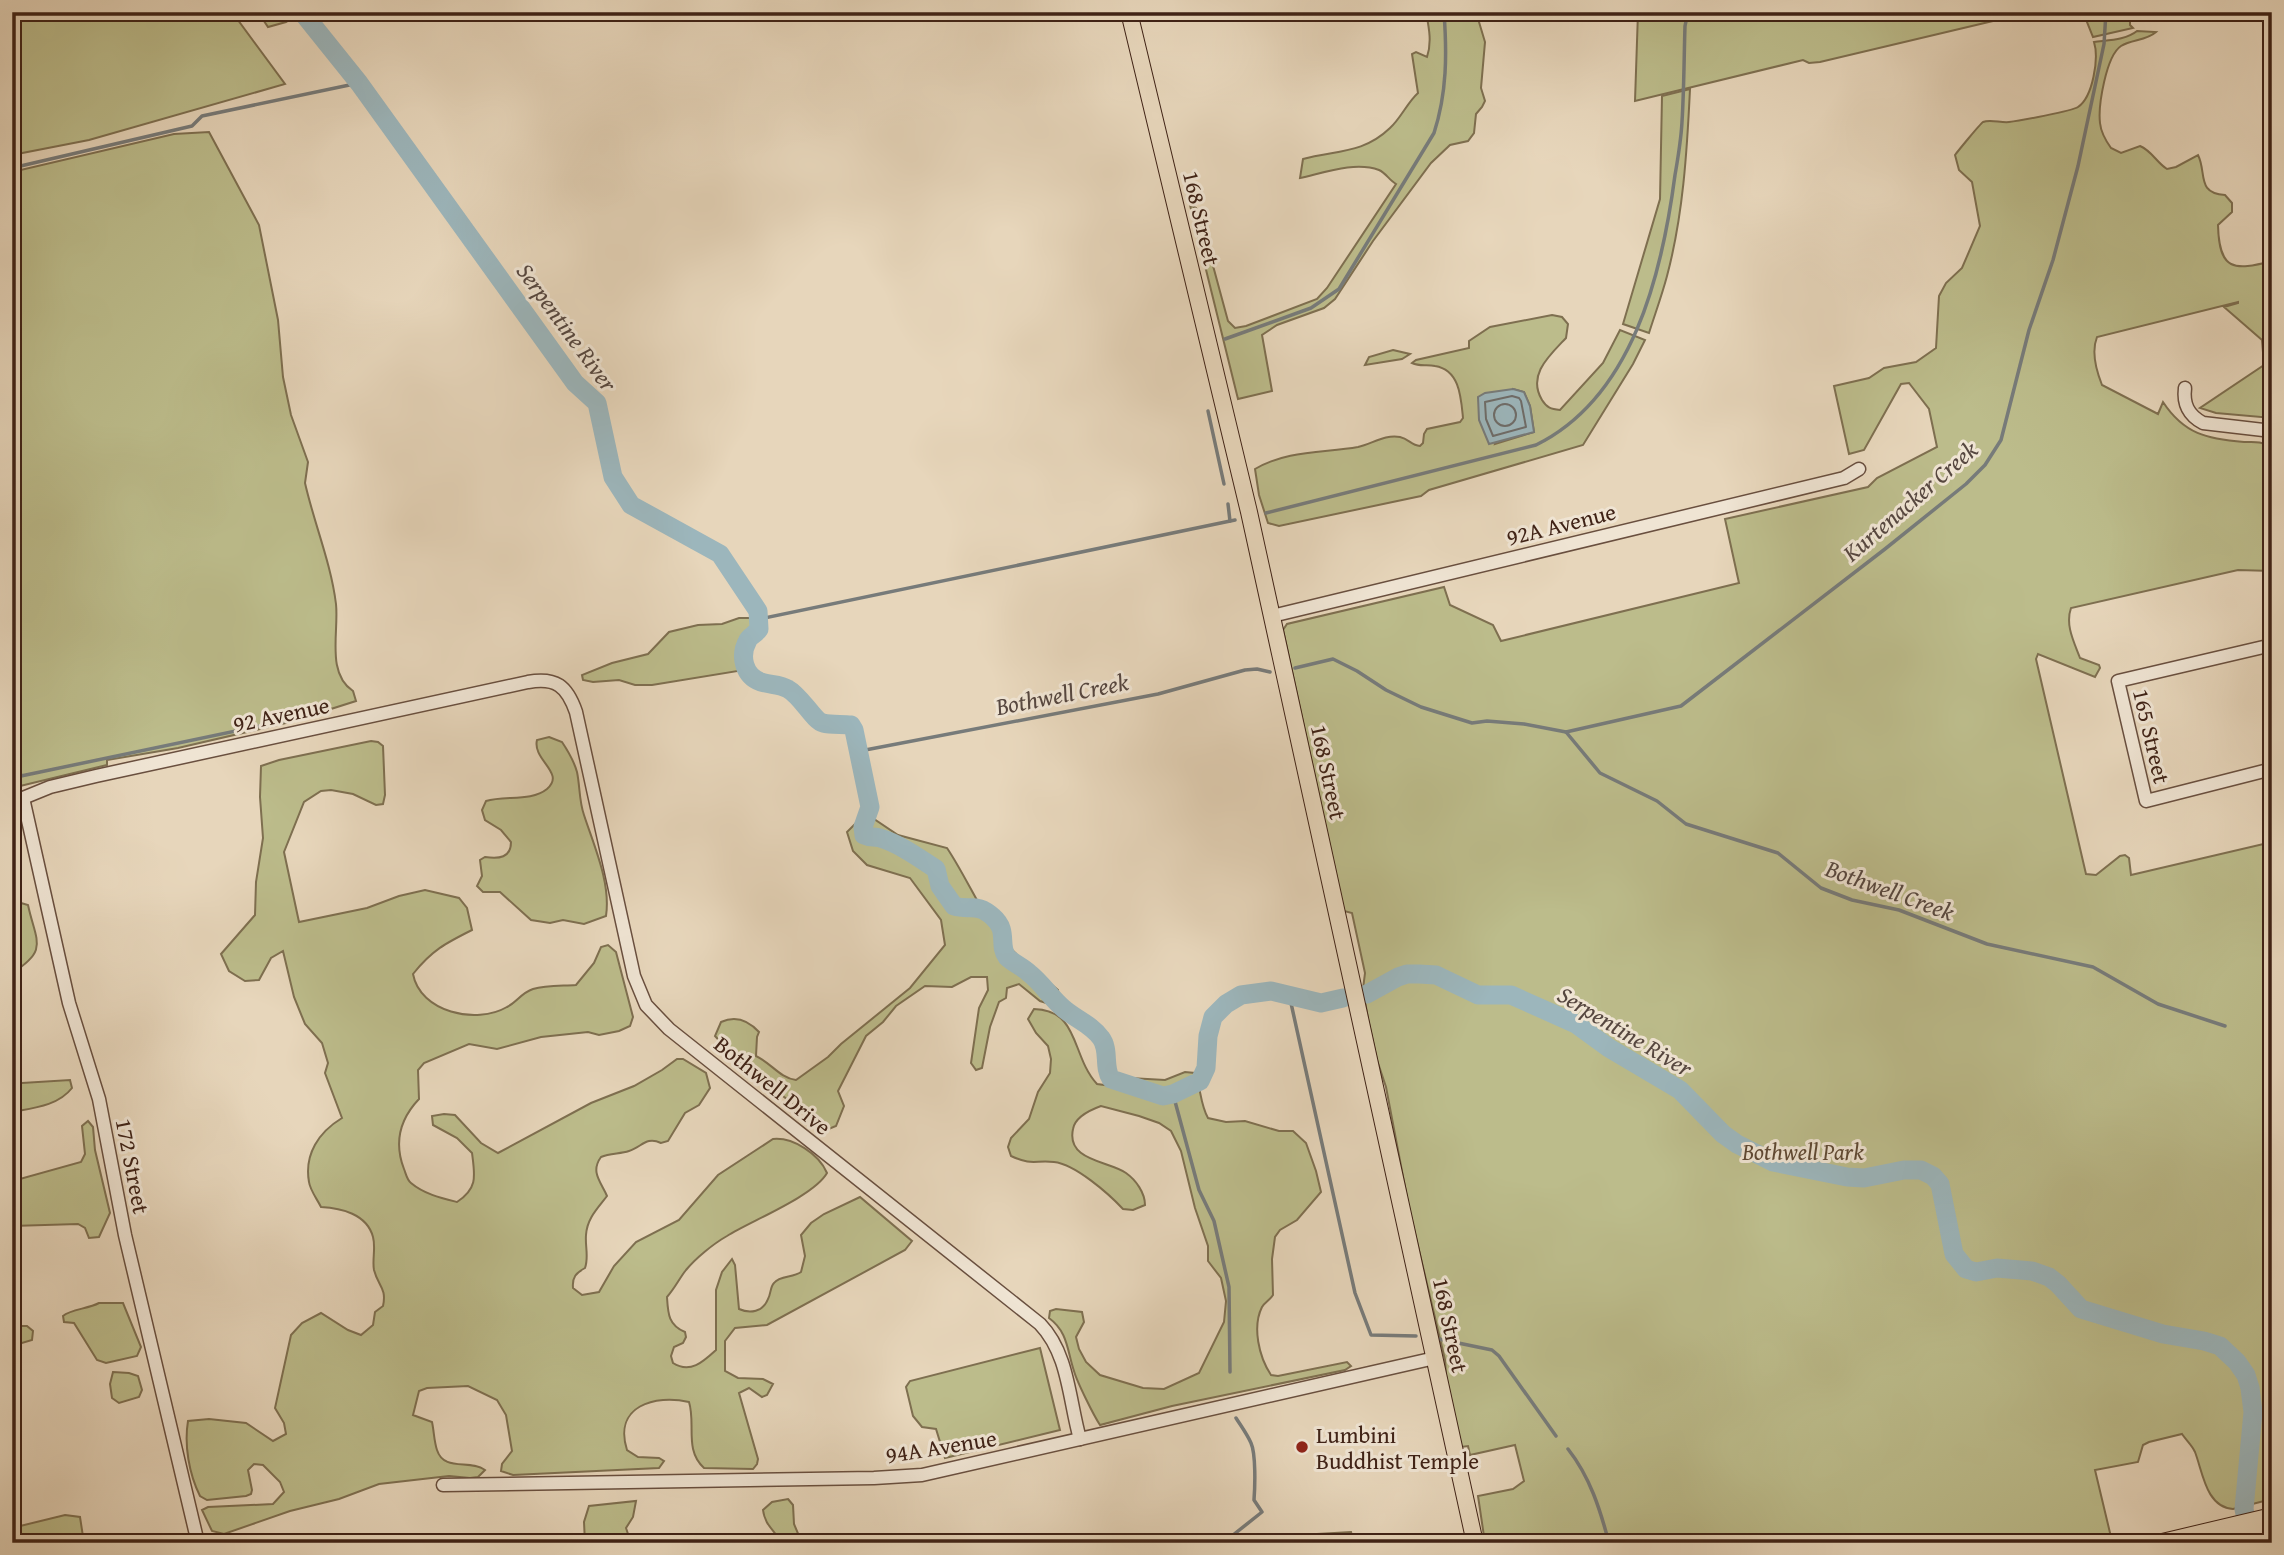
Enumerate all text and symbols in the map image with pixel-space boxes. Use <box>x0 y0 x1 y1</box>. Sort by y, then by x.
street label: 168 Street <box>1175 167 1229 269</box>
water label: Serpentine River <box>508 255 626 399</box>
water label: Kurtenacker Creek <box>1834 432 1985 570</box>
street label: 92A Avenue <box>1503 494 1619 554</box>
water label: Bothwell Creek <box>992 664 1131 724</box>
street label: 165 Street <box>2125 685 2179 787</box>
street label: 92 Avenue <box>230 688 332 740</box>
street label: 168 Street <box>1303 721 1355 823</box>
water label: Bothwell Creek <box>1820 850 1959 929</box>
water label: Serpentine River <box>1551 977 1700 1086</box>
street label: Bothwell Drive <box>707 1027 839 1143</box>
street label: 172 Street <box>108 1115 158 1217</box>
park label: Bothwell Park <box>1741 1135 1864 1168</box>
street label: 168 Street <box>1425 1274 1477 1376</box>
place label: Lumbini Buddhist Temple <box>1316 1418 1479 1477</box>
street label: 94A Avenue <box>883 1421 999 1471</box>
marker: Lumbini Buddhist Temple <box>1294 1439 1310 1455</box>

